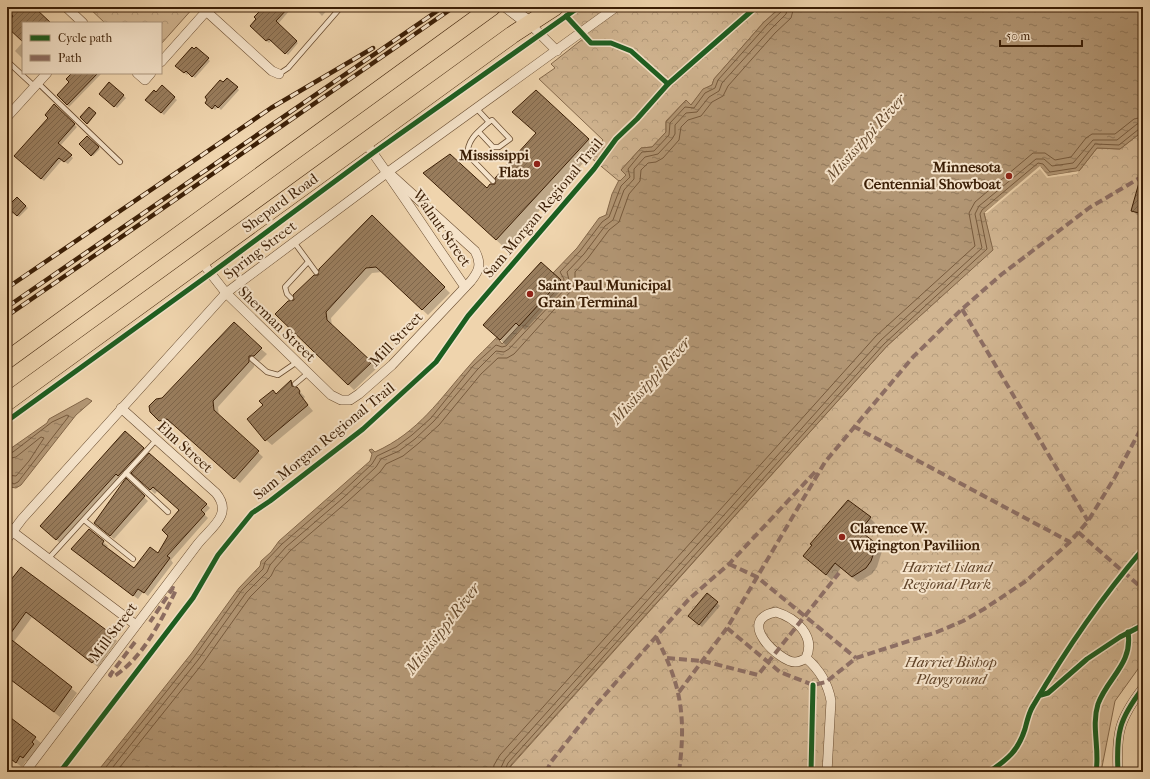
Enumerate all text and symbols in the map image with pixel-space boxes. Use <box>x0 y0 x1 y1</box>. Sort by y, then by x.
legend <box>22 22 162 74</box>
scale bar <box>1000 22 1082 48</box>
text: 50 m <box>1006 29 1030 43</box>
text: Cycle path <box>58 31 113 45</box>
text: Path <box>58 51 82 65</box>
water label: Mississippi River <box>821 89 911 185</box>
street label: Sam Morgan Regional Trail <box>479 135 607 281</box>
place label: Mississippi Flats <box>458 146 530 181</box>
place label: Minnesota Centennial Showboat <box>864 158 1002 193</box>
marker: Mississippi Flats <box>532 159 542 169</box>
street label: Shepard Road <box>238 169 322 237</box>
marker: Minnesota Centennial Showboat <box>1004 171 1014 181</box>
street label: Walnut Street <box>408 185 476 271</box>
street label: Spring Street <box>220 217 300 283</box>
place label: Saint Paul Municipal Grain Terminal <box>538 276 672 311</box>
street label: Sherman Street <box>234 283 320 366</box>
marker: Saint Paul Municipal Grain Terminal <box>525 289 535 299</box>
street label: Mill Street <box>365 307 427 370</box>
water label: Mississippi River <box>606 332 696 428</box>
street label: Sam Morgan Regional Trail <box>250 378 398 504</box>
street label: Elm Street <box>153 417 217 477</box>
place label: Clarence W. Wigington Paviliion <box>849 519 980 554</box>
marker: Clarence W. Wigington Paviliion <box>837 532 847 542</box>
park label: Harriet Island Regional Park <box>902 558 994 593</box>
water label: Mississippi River <box>400 578 485 678</box>
street label: Mill Street <box>85 598 141 665</box>
park label: Harriet Bishop Playground <box>904 653 997 688</box>

